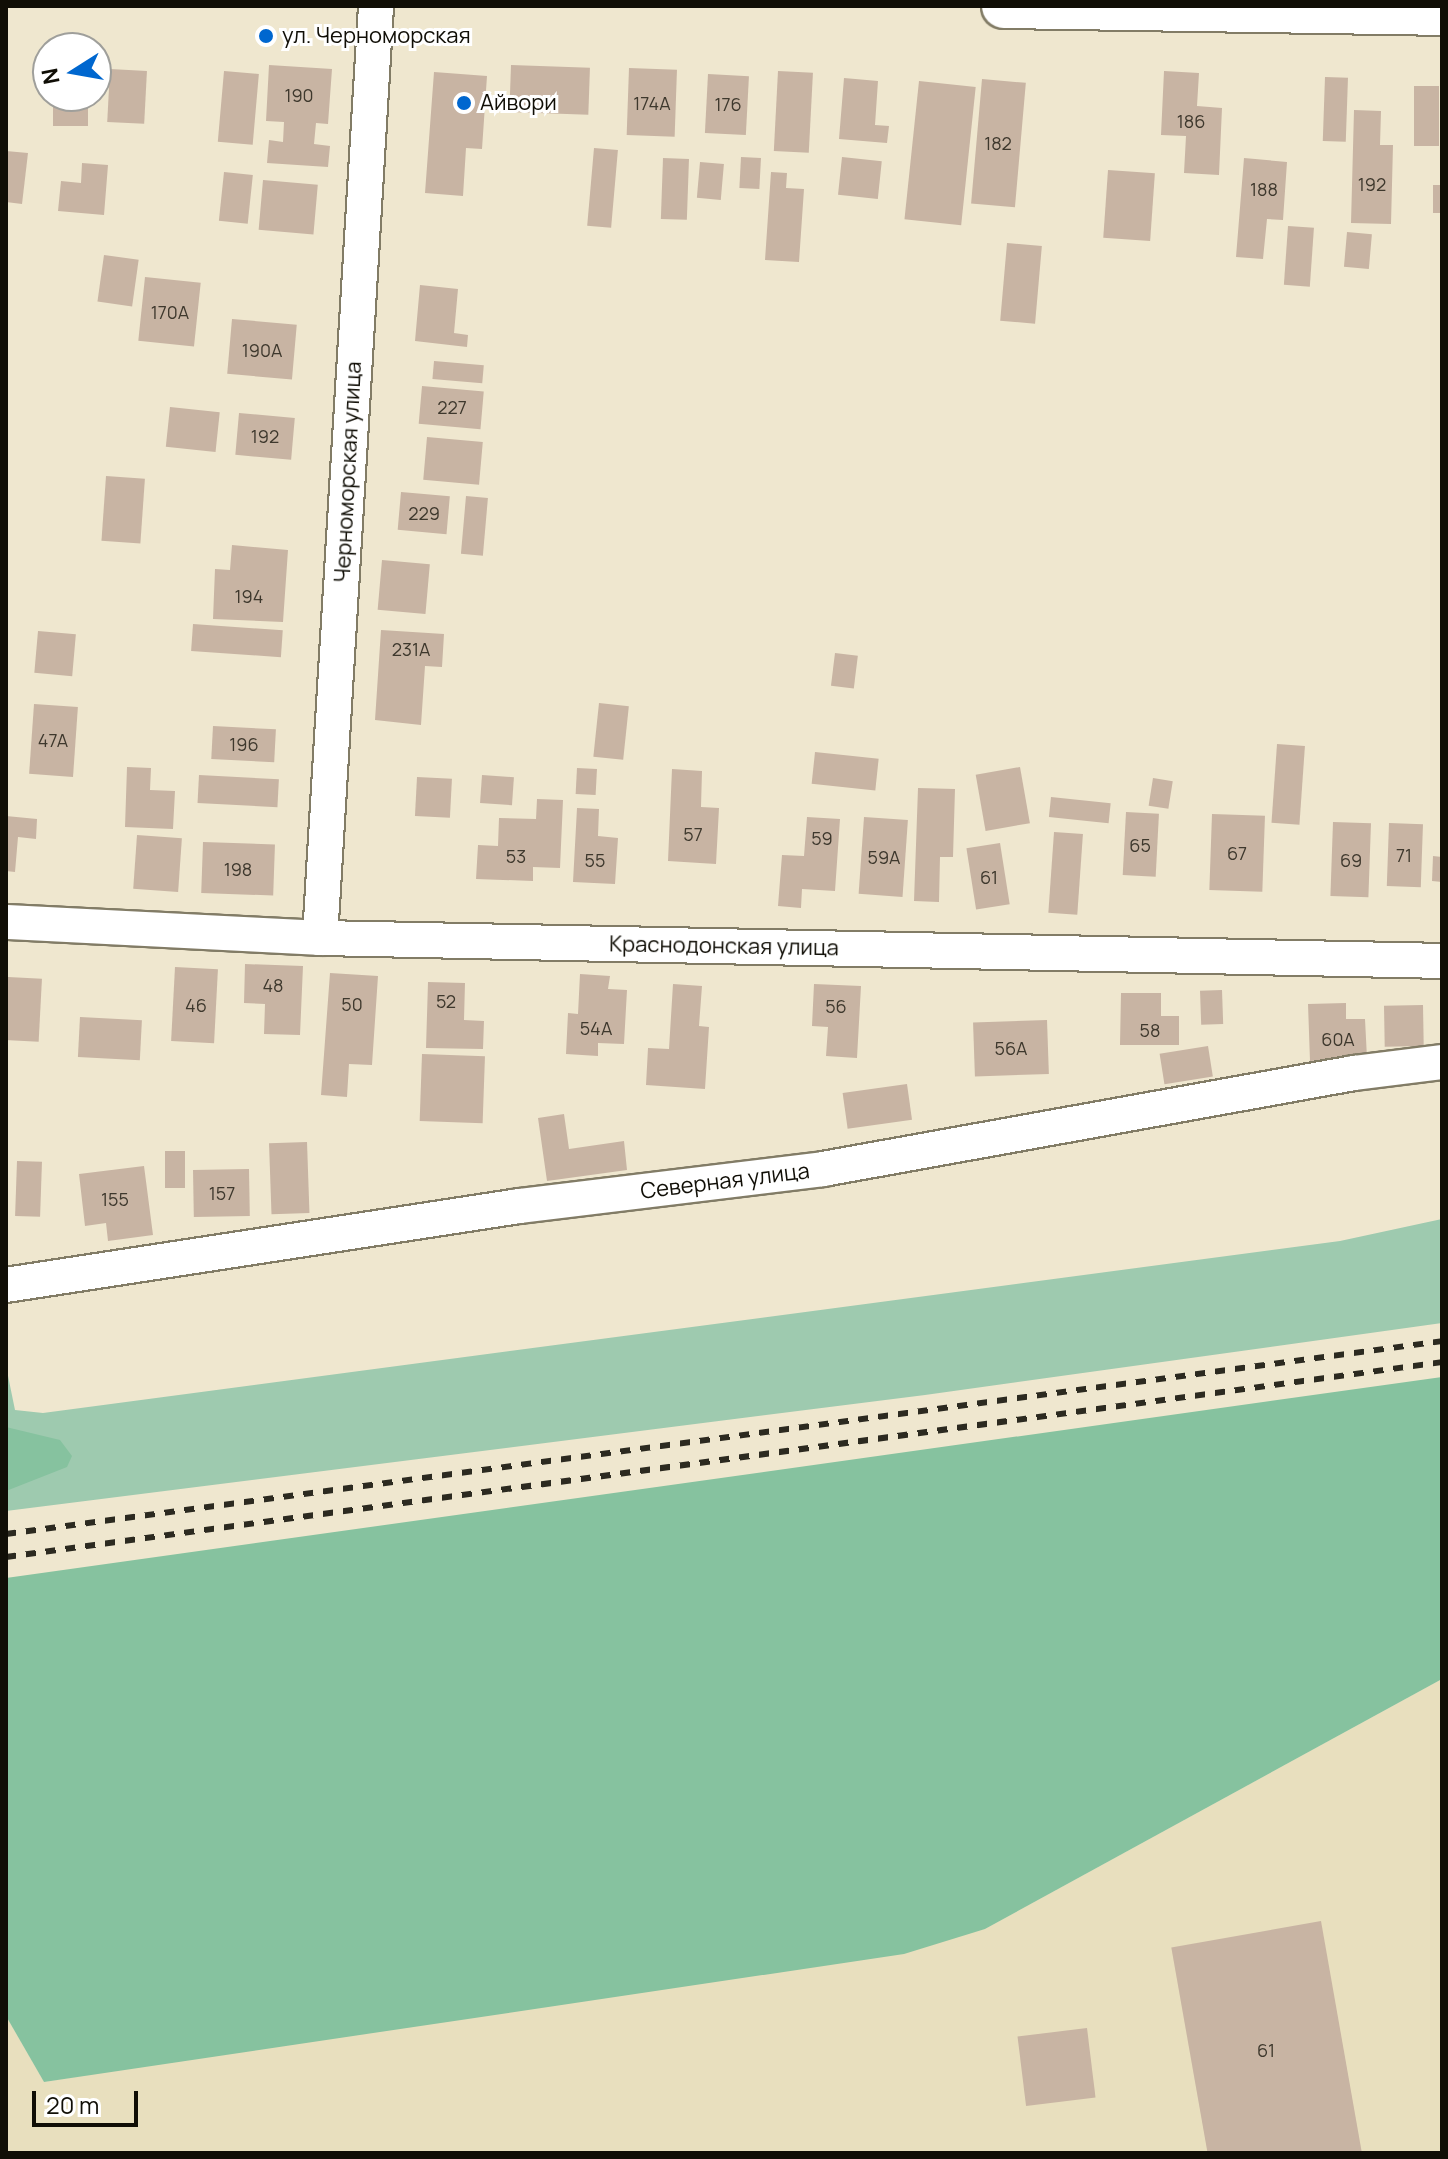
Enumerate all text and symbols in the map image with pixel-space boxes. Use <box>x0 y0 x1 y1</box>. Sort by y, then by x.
place label: ул. Черноморская <box>282 23 471 49</box>
marker: ул. Черноморская <box>257 27 275 45</box>
north arrow <box>32 32 112 112</box>
text: N <box>34 66 67 87</box>
house number: 190 <box>284 84 314 106</box>
place label: Айвори <box>480 90 557 116</box>
house number: 174А <box>633 92 671 114</box>
house number: 176 <box>714 93 742 115</box>
marker: Айвори <box>455 94 473 112</box>
house number: 186 <box>1177 110 1205 132</box>
house number: 182 <box>984 132 1012 154</box>
house number: 192 <box>1358 173 1386 195</box>
house number: 188 <box>1250 178 1278 200</box>
house number: 170А <box>151 301 189 323</box>
house number: 190А <box>242 339 282 361</box>
street label: Черноморская улица <box>329 361 367 583</box>
house number: 227 <box>437 396 467 418</box>
house number: 192 <box>251 425 279 447</box>
house number: 229 <box>408 502 440 524</box>
house number: 194 <box>235 585 263 607</box>
house number: 231А <box>392 638 430 660</box>
house number: 47А <box>38 729 68 751</box>
house number: 196 <box>229 733 259 755</box>
house number: 57 <box>683 823 703 845</box>
house number: 59 <box>811 827 833 849</box>
house number: 65 <box>1129 834 1151 856</box>
house number: 67 <box>1227 842 1247 864</box>
house number: 71 <box>1396 844 1412 866</box>
house number: 53 <box>506 845 526 867</box>
house number: 59А <box>868 846 900 868</box>
house number: 55 <box>585 849 605 871</box>
house number: 69 <box>1340 849 1362 871</box>
house number: 198 <box>224 858 252 880</box>
house number: 61 <box>980 866 998 888</box>
street label: Краснодонская улица <box>609 931 839 961</box>
house number: 48 <box>262 974 284 996</box>
house number: 52 <box>436 990 456 1012</box>
house number: 50 <box>341 993 363 1015</box>
house number: 46 <box>185 994 207 1016</box>
house number: 56 <box>825 995 847 1017</box>
house number: 54А <box>580 1017 612 1039</box>
house number: 58 <box>1140 1019 1160 1041</box>
house number: 60А <box>1321 1028 1355 1050</box>
house number: 56А <box>995 1037 1027 1059</box>
street label: Северная улица <box>639 1158 811 1204</box>
house number: 157 <box>209 1182 235 1204</box>
house number: 155 <box>101 1188 129 1210</box>
house number: 61 <box>1257 2039 1275 2061</box>
scale bar <box>36 2075 142 2125</box>
text: 20 m <box>46 2088 99 2121</box>

